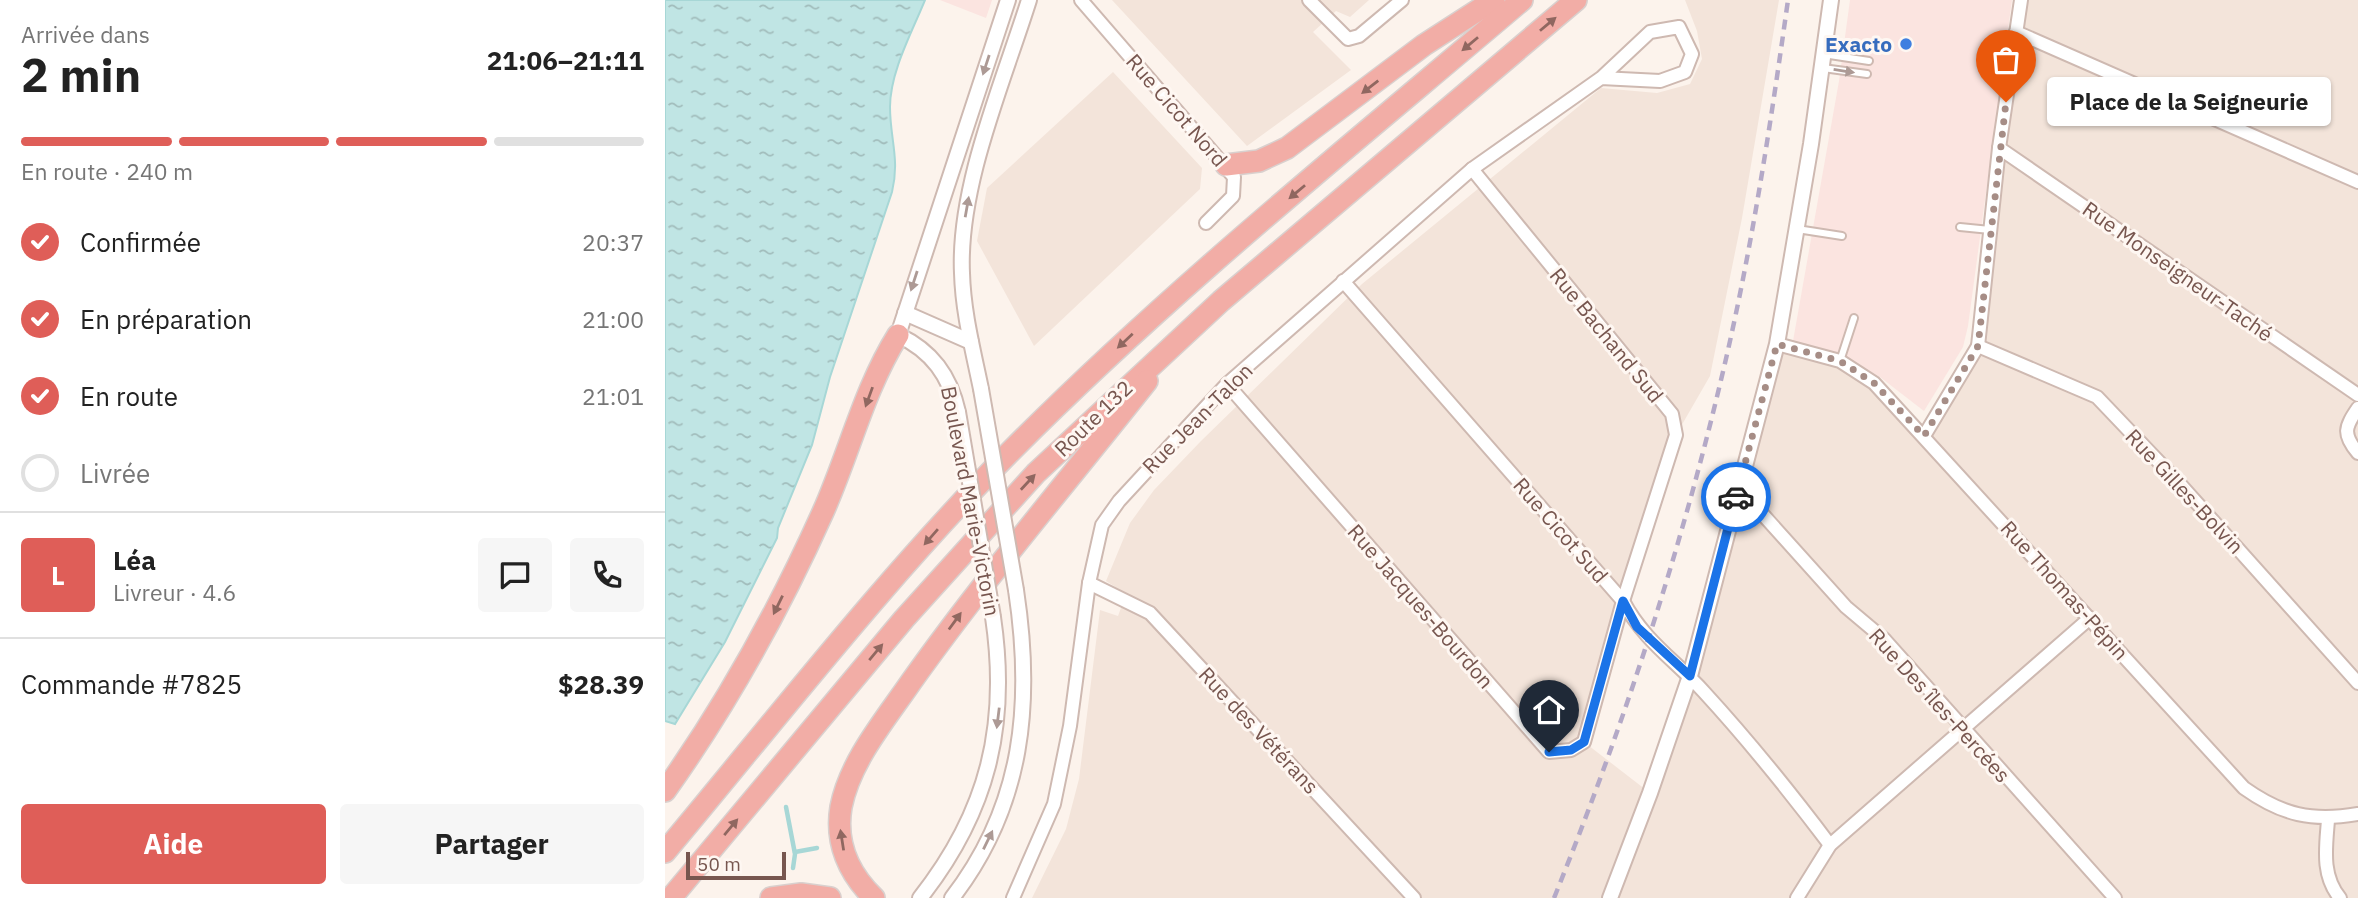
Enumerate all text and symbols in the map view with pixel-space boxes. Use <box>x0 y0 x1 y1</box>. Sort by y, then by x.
one-way arrow <box>1539 17 1556 32</box>
text: Arrivée dans <box>21 19 150 49</box>
place label: Exacto <box>1825 30 1892 58</box>
pin <box>1976 30 2036 102</box>
one-way arrow <box>1462 36 1479 51</box>
marker: Exacto <box>1898 36 1914 52</box>
icon: bag <box>1987 41 2025 79</box>
text: 21:06–21:11 <box>487 43 644 77</box>
text: 2 min <box>21 45 141 105</box>
street label: Rue Cicot Nord <box>1120 48 1234 172</box>
one-way arrow <box>980 54 991 75</box>
one-way arrow <box>1833 66 1855 77</box>
callout: Place de la Seigneurie <box>2048 78 2331 126</box>
one-way arrow <box>1361 80 1379 95</box>
text: Place de la Seigneurie <box>2070 86 2308 116</box>
text: En route · 240 m <box>21 156 193 186</box>
one-way arrow <box>1288 184 1306 200</box>
street label: Rue Monseigneur-Taché <box>2077 195 2279 347</box>
one-way arrow <box>962 196 973 218</box>
icon: check <box>21 223 59 261</box>
text: Confirmée <box>80 225 201 259</box>
text: 20:37 <box>582 227 644 257</box>
street label: Rue Bachand Sud <box>1544 262 1670 408</box>
one-way arrow <box>908 270 919 291</box>
icon: check <box>21 300 59 338</box>
text: En préparation <box>80 302 252 336</box>
text: 21:00 <box>582 304 644 334</box>
one-way arrow <box>1117 332 1134 348</box>
street label: Rue Jean-Talon <box>1136 357 1258 479</box>
street label: Route 132 <box>1048 374 1138 462</box>
icon: check <box>21 377 59 415</box>
text: En route <box>80 379 178 413</box>
text: 21:01 <box>582 381 644 411</box>
street label: Boulevard Marie-Victorin <box>935 384 1007 618</box>
one-way arrow <box>863 386 874 407</box>
street label: Rue Gilles-Bolvin <box>2120 422 2250 560</box>
text: Livrée <box>80 456 150 490</box>
courier <box>1701 462 1771 532</box>
street label: Rue Cicot Sud <box>1507 471 1615 589</box>
one-way arrow <box>1019 474 1035 491</box>
icon: car <box>1717 478 1755 516</box>
street label: Rue Thomas-Pépin <box>1995 514 2135 666</box>
street label: Rue Jacques-Bourdon <box>1342 518 1500 694</box>
one-way arrow <box>923 528 939 546</box>
button: chat <box>478 538 552 612</box>
button: phone <box>570 538 644 612</box>
text: Léa <box>113 543 156 577</box>
text: L <box>51 558 65 592</box>
text: Livreur · 4.6 <box>113 577 236 607</box>
one-way arrow <box>772 595 784 615</box>
one-way arrow <box>947 612 961 630</box>
street label: Rue Des îles-Percées <box>1863 622 2017 788</box>
one-way arrow <box>869 643 884 661</box>
street label: Rue des Vétérans <box>1193 660 1325 800</box>
text: Commande #7825 <box>21 667 242 701</box>
text: $28.39 <box>558 667 644 701</box>
pin <box>1519 680 1579 752</box>
icon: home <box>1530 691 1568 729</box>
one-way arrow <box>993 708 1004 730</box>
button: Aide <box>21 804 326 884</box>
button: Partager <box>340 804 644 884</box>
one-way arrow <box>723 818 738 835</box>
one-way arrow <box>836 829 847 851</box>
one-way arrow <box>982 830 994 850</box>
scale bar <box>686 849 786 881</box>
text: 50 m <box>697 852 741 876</box>

